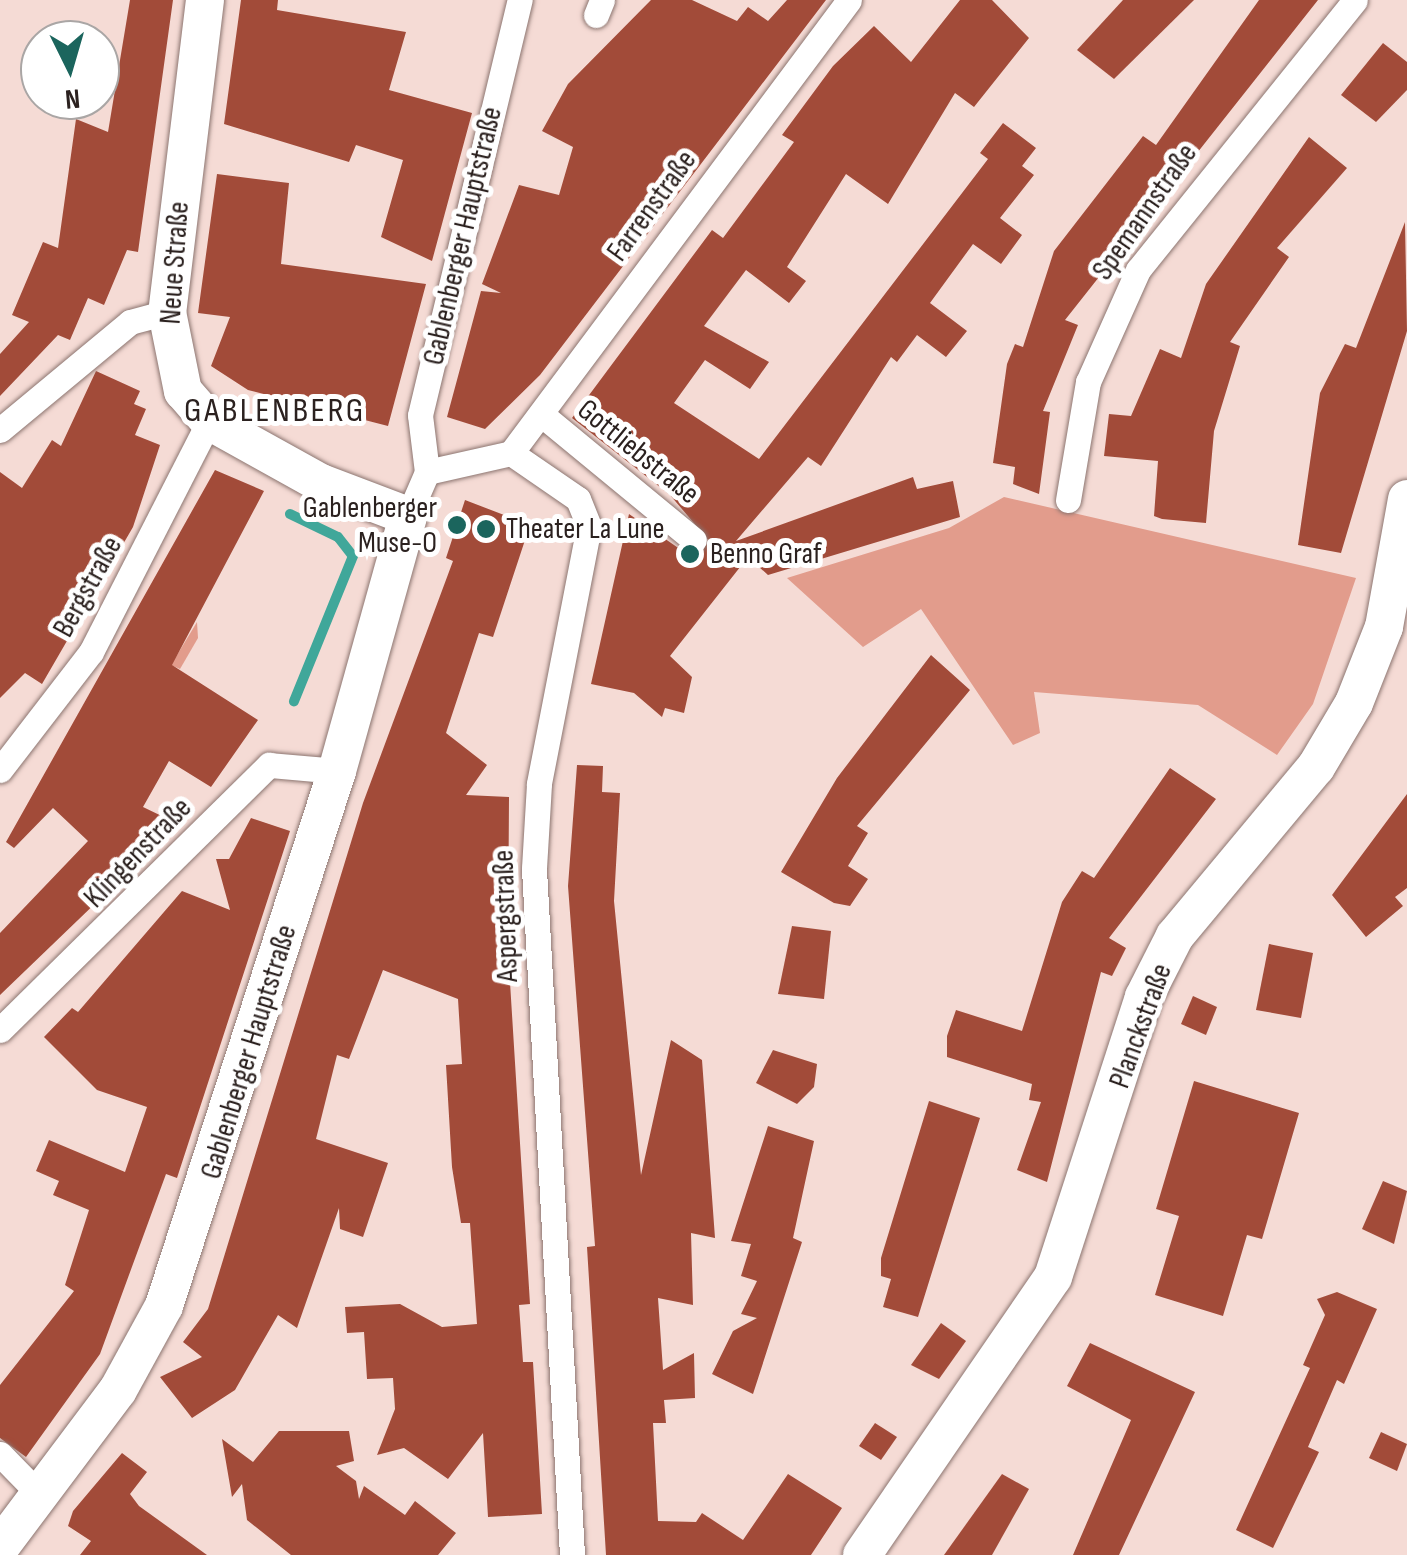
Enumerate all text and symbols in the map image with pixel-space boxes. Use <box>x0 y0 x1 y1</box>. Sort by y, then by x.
north arrow <box>20 20 120 120</box>
text: N <box>64 81 81 115</box>
street label: Gablenberger Hauptstraße <box>416 103 510 369</box>
street label: Spemannstraße <box>1085 137 1205 287</box>
street label: Farrenstraße <box>600 144 704 268</box>
street label: Neue Straße <box>153 200 197 326</box>
district label: GABLENBERG <box>184 390 366 432</box>
street label: Gottliebstraße <box>570 392 706 512</box>
place label: Gablenberger Muse-O <box>303 490 437 560</box>
place label: Theater La Lune <box>506 511 665 547</box>
marker: Gablenberger Muse-O <box>446 514 468 536</box>
marker: Theater La Lune <box>475 518 497 540</box>
street label: Bergstraße <box>46 530 130 644</box>
place label: Benno Graf <box>710 536 822 572</box>
marker: Benno Graf <box>679 543 701 565</box>
street label: Klingenstraße <box>77 790 199 916</box>
street label: Aspergstraße <box>486 849 526 983</box>
street label: Gablenberger Hauptstraße <box>193 921 305 1183</box>
street label: Planckstraße <box>1102 959 1180 1093</box>

